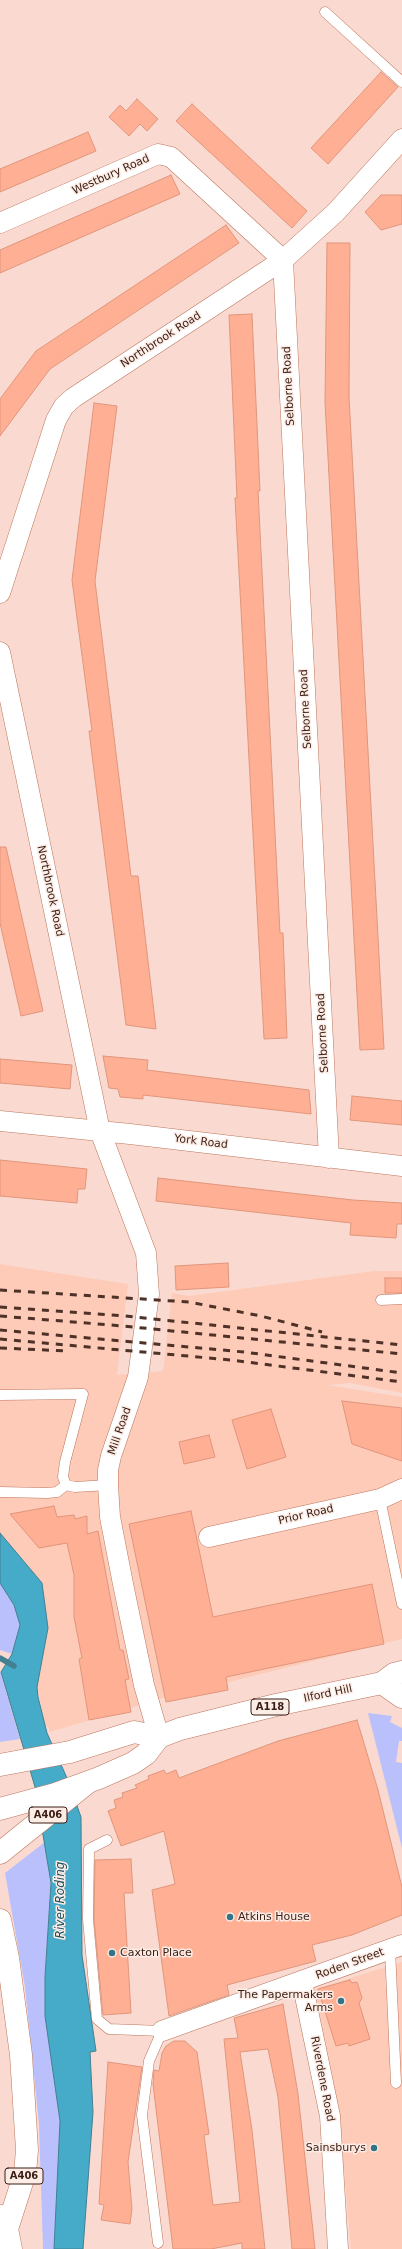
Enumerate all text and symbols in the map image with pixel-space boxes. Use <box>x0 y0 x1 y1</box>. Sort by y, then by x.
street label: Westbury Road <box>70 152 152 198</box>
street label: Northbrook Road <box>118 309 204 371</box>
street label: Selborne Road <box>280 346 298 426</box>
street label: Selborne Road <box>297 669 315 749</box>
street label: Northbrook Road <box>34 844 66 938</box>
street label: Selborne Road <box>314 993 332 1073</box>
street label: York Road <box>173 1132 229 1152</box>
street label: Mill Road <box>106 1405 134 1457</box>
street label: Prior Road <box>277 1502 335 1528</box>
street label: Ilford Hill <box>303 1682 353 1706</box>
road number: A118 <box>251 1699 289 1715</box>
road number: A406 <box>29 1807 67 1823</box>
water label: River Roding <box>54 1862 68 1938</box>
place label: Atkins House <box>238 1910 310 1924</box>
marker: Atkins House <box>225 1912 235 1922</box>
place label: Caxton Place <box>120 1946 192 1960</box>
street label: Roden Street <box>314 1946 386 1982</box>
marker: Caxton Place <box>107 1948 117 1958</box>
place label: The Papermakers Arms <box>238 1988 333 2014</box>
marker: The Papermakers Arms <box>336 1996 346 2006</box>
street label: Riverdene Road <box>307 2035 337 2123</box>
place label: Sainsburys <box>306 2141 366 2155</box>
marker: Sainsburys <box>369 2143 379 2153</box>
road number: A406 <box>5 2168 43 2184</box>

